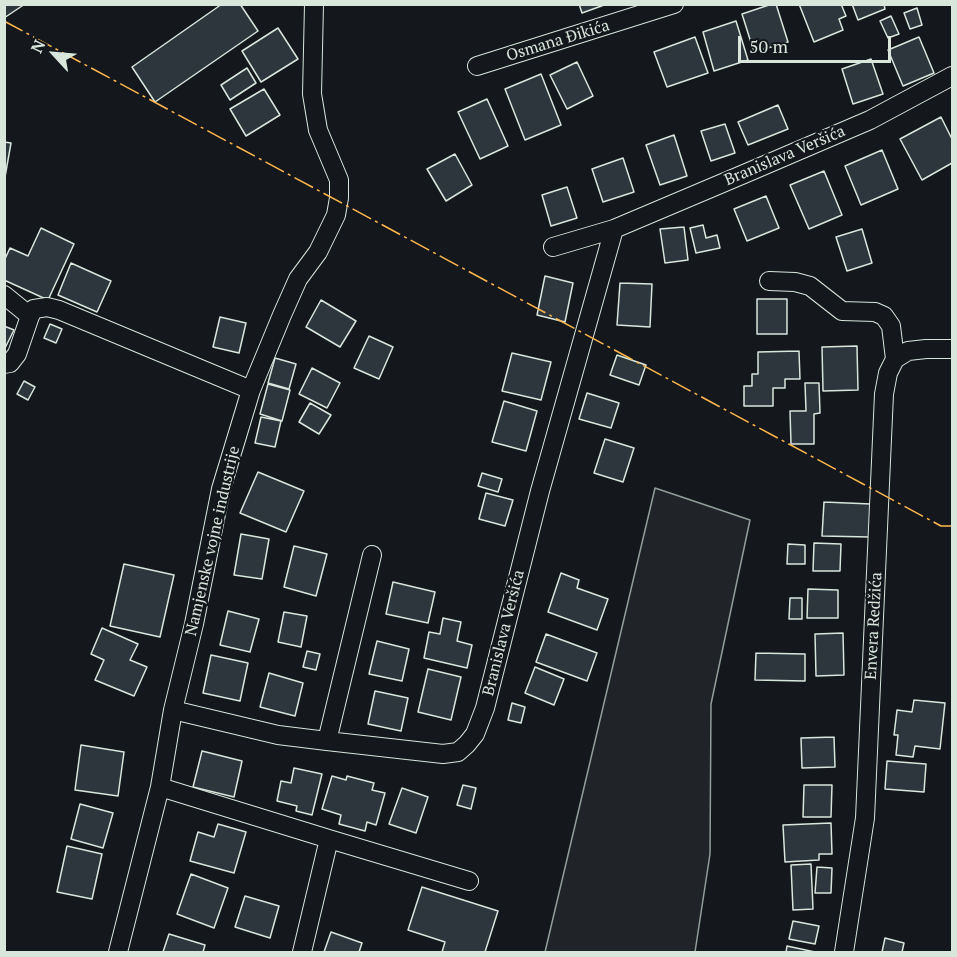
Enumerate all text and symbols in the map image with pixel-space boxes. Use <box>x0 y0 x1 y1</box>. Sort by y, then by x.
street label: Osmana Đikića <box>504 16 612 66</box>
north arrow <box>24 24 84 84</box>
scale bar <box>741 24 894 62</box>
text: 50 m <box>749 34 788 58</box>
text: N <box>25 36 50 56</box>
street label: Branislava Veršića <box>722 122 848 190</box>
street label: Namjenske vojne industrije <box>182 444 244 638</box>
street label: Branislava Veršića <box>479 568 529 698</box>
street label: Envera Redžića <box>862 572 886 680</box>

